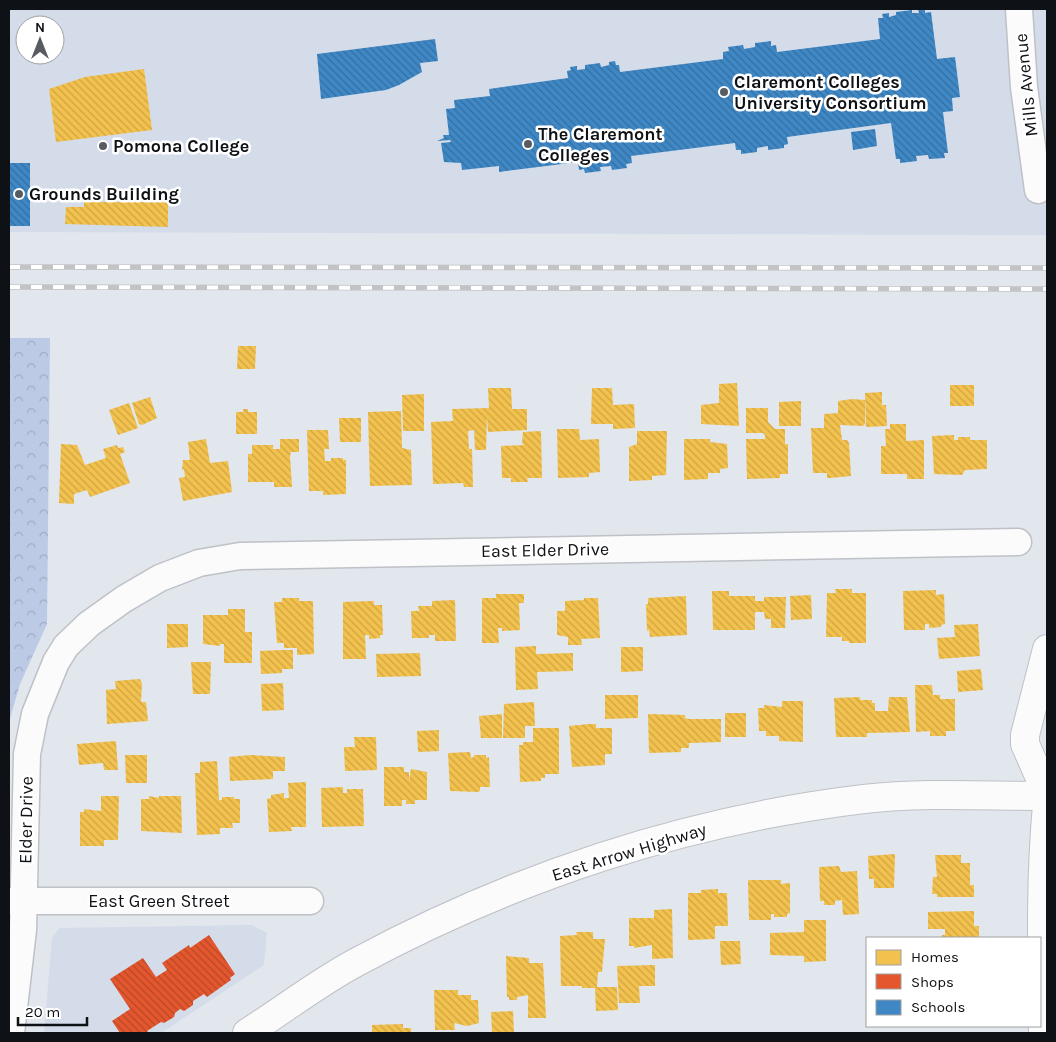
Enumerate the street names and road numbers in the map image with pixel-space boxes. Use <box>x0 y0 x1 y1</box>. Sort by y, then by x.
street label: Mills Avenue <box>1010 32 1042 138</box>
street label: East Elder Drive <box>481 538 609 562</box>
street label: Elder Drive <box>14 776 38 864</box>
street label: East Arrow Highway <box>549 818 710 886</box>
street label: East Green Street <box>88 890 230 912</box>

